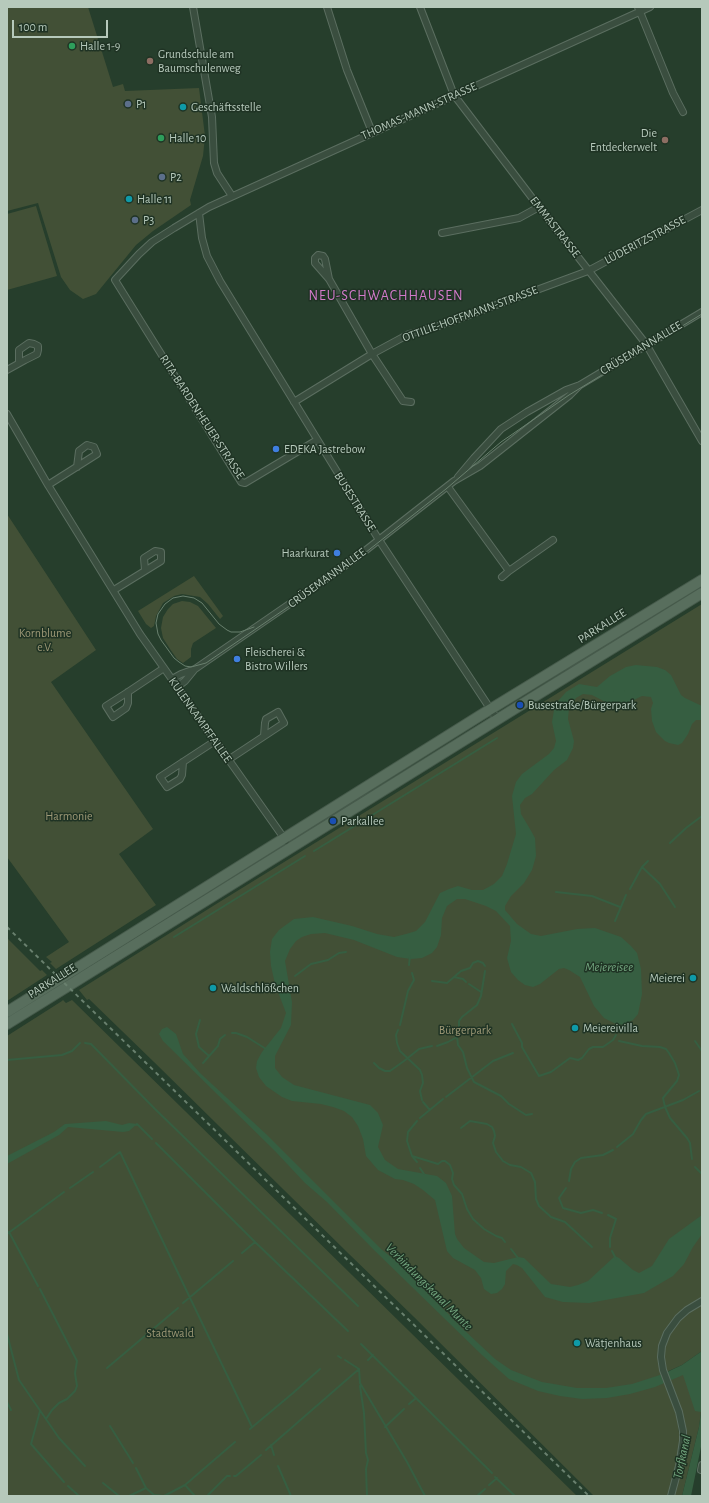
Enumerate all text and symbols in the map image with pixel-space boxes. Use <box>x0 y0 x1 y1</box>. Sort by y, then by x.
scale bar <box>14 12 110 38</box>
text: 100 m <box>19 21 47 33</box>
place label: Halle 1-9 <box>80 39 120 53</box>
marker: Halle 1-9 <box>67 41 77 51</box>
place label: Grundschule am Baumschulenweg <box>158 47 241 75</box>
marker: Grundschule am Baumschulenweg <box>145 56 155 66</box>
street label: THOMAS-MANN-STRASSE <box>359 79 479 143</box>
place label: P1 <box>136 97 146 111</box>
marker: P1 <box>123 99 133 109</box>
place label: Geschäftsstelle <box>191 100 261 114</box>
marker: Geschäftsstelle <box>178 102 188 112</box>
place label: Die Entdeckerwelt <box>590 126 657 154</box>
place label: Halle 10 <box>169 131 206 145</box>
marker: Halle 10 <box>156 133 166 143</box>
marker: Die Entdeckerwelt <box>660 135 670 145</box>
place label: P2 <box>170 170 182 184</box>
marker: P2 <box>157 172 167 182</box>
place label: Halle 11 <box>137 192 172 206</box>
marker: Halle 11 <box>124 194 134 204</box>
street label: EMMASTRASSE <box>527 194 583 260</box>
place label: P3 <box>143 213 154 227</box>
street label: LÜDERITZSTRASSE <box>602 213 688 267</box>
marker: P3 <box>130 215 140 225</box>
street label: OTTILIE-HOFFMANN-STRASSE <box>400 283 540 345</box>
district label: NEU-SCHWACHHAUSEN <box>308 288 464 304</box>
street label: CRÜSEMANNALLEE <box>597 318 685 378</box>
street label: RITA-BARDENHEUER-STRASSE <box>156 352 248 482</box>
place label: EDEKA Jastrebow <box>284 442 365 456</box>
marker: EDEKA Jastrebow <box>271 444 281 454</box>
street label: BUSESTRASSE <box>331 470 379 534</box>
street label: CRÜSEMANNALLEE <box>285 545 369 611</box>
place label: Haarkurat <box>282 546 329 560</box>
marker: Haarkurat <box>332 548 342 558</box>
street label: PARKALLEE <box>575 606 629 646</box>
park label: Kornblume e.V. <box>19 626 71 654</box>
place label: Fleischerei & Bistro Willers <box>245 645 308 673</box>
marker: Fleischerei & Bistro Willers <box>232 654 242 664</box>
street label: KULENKAMPFFALLEE <box>165 675 235 765</box>
place label: Busestraße/Bürgerpark <box>528 698 636 712</box>
marker: Busestraße/Bürgerpark <box>515 700 525 710</box>
park label: Harmonie <box>45 809 93 823</box>
place label: Parkallee <box>341 814 384 828</box>
marker: Parkallee <box>328 816 338 826</box>
water label: Meiereisee <box>585 959 633 975</box>
street label: PARKALLEE <box>25 961 79 1001</box>
place label: Meierei <box>650 971 685 985</box>
marker: Meierei <box>688 973 698 983</box>
place label: Waldschlößchen <box>221 981 299 995</box>
marker: Waldschlößchen <box>208 983 218 993</box>
place label: Meiereivilla <box>583 1021 638 1035</box>
park label: Bürgerpark <box>439 1023 491 1037</box>
marker: Meiereivilla <box>570 1023 580 1033</box>
water label: Verbindungskanal Munte <box>382 1240 476 1334</box>
park label: Stadtwald <box>146 1326 194 1340</box>
place label: Wätjenhaus <box>585 1336 642 1350</box>
marker: Wätjenhaus <box>572 1338 582 1348</box>
water label: Torfkanal <box>670 1433 694 1481</box>

